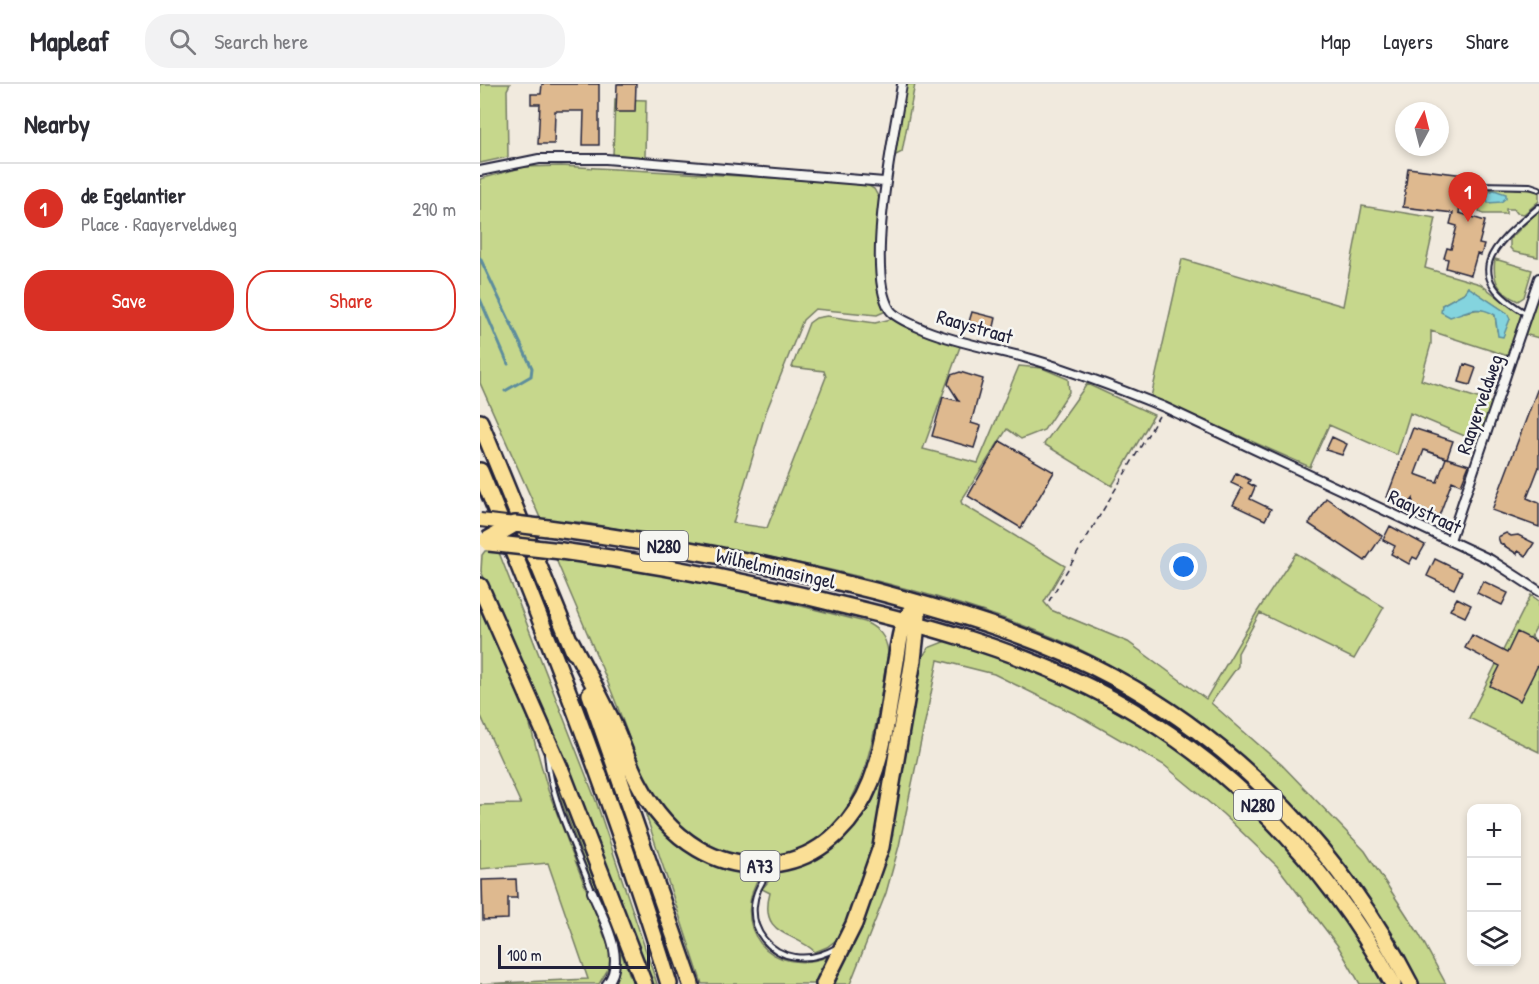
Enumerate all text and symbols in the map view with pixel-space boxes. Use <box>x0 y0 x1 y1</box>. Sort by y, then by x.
search box <box>145 14 565 68</box>
text: Mapleaf <box>30 22 109 60</box>
icon: search <box>166 25 199 58</box>
text: Search here <box>214 26 308 56</box>
text: Map <box>1321 27 1350 56</box>
text: Layers <box>1383 27 1433 56</box>
text: Share <box>1466 27 1509 56</box>
north arrow <box>1395 102 1449 156</box>
text: Nearby <box>24 106 90 141</box>
pin: 1 <box>1448 172 1488 222</box>
text: de Egelantier <box>81 180 186 210</box>
text: 1 <box>40 195 47 222</box>
text: 290 m <box>412 195 456 222</box>
text: Place · Raayerveldweg <box>81 210 237 237</box>
button: Save <box>24 270 234 331</box>
button: Share <box>246 270 456 331</box>
street label: Raaystraat <box>934 302 1017 350</box>
street label: Raayerveldweg <box>1449 350 1509 458</box>
street label: Raaystraat <box>1384 482 1467 540</box>
road number: N280 <box>640 531 688 561</box>
street label: Wilhelminasingel <box>713 541 839 595</box>
your location <box>1169 552 1198 581</box>
road number: N280 <box>1234 790 1282 820</box>
map controls <box>1467 804 1521 966</box>
button: + <box>1467 804 1521 858</box>
road number: A73 <box>740 851 780 881</box>
button: − <box>1467 858 1521 912</box>
button: layers <box>1467 912 1521 966</box>
scale bar <box>498 942 650 970</box>
text: 100 m <box>507 944 542 966</box>

